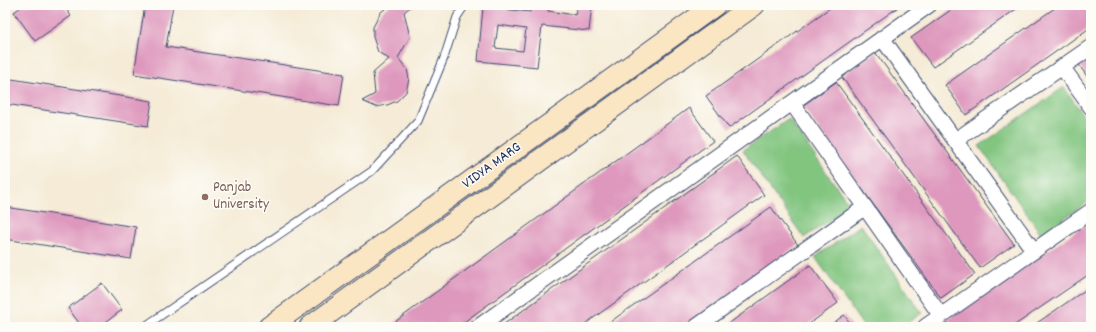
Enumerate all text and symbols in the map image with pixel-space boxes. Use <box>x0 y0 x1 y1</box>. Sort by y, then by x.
street label: VIDYA MARG <box>458 137 526 195</box>
place label: Panjab University <box>213 177 270 216</box>
marker: Panjab University <box>200 192 210 202</box>

